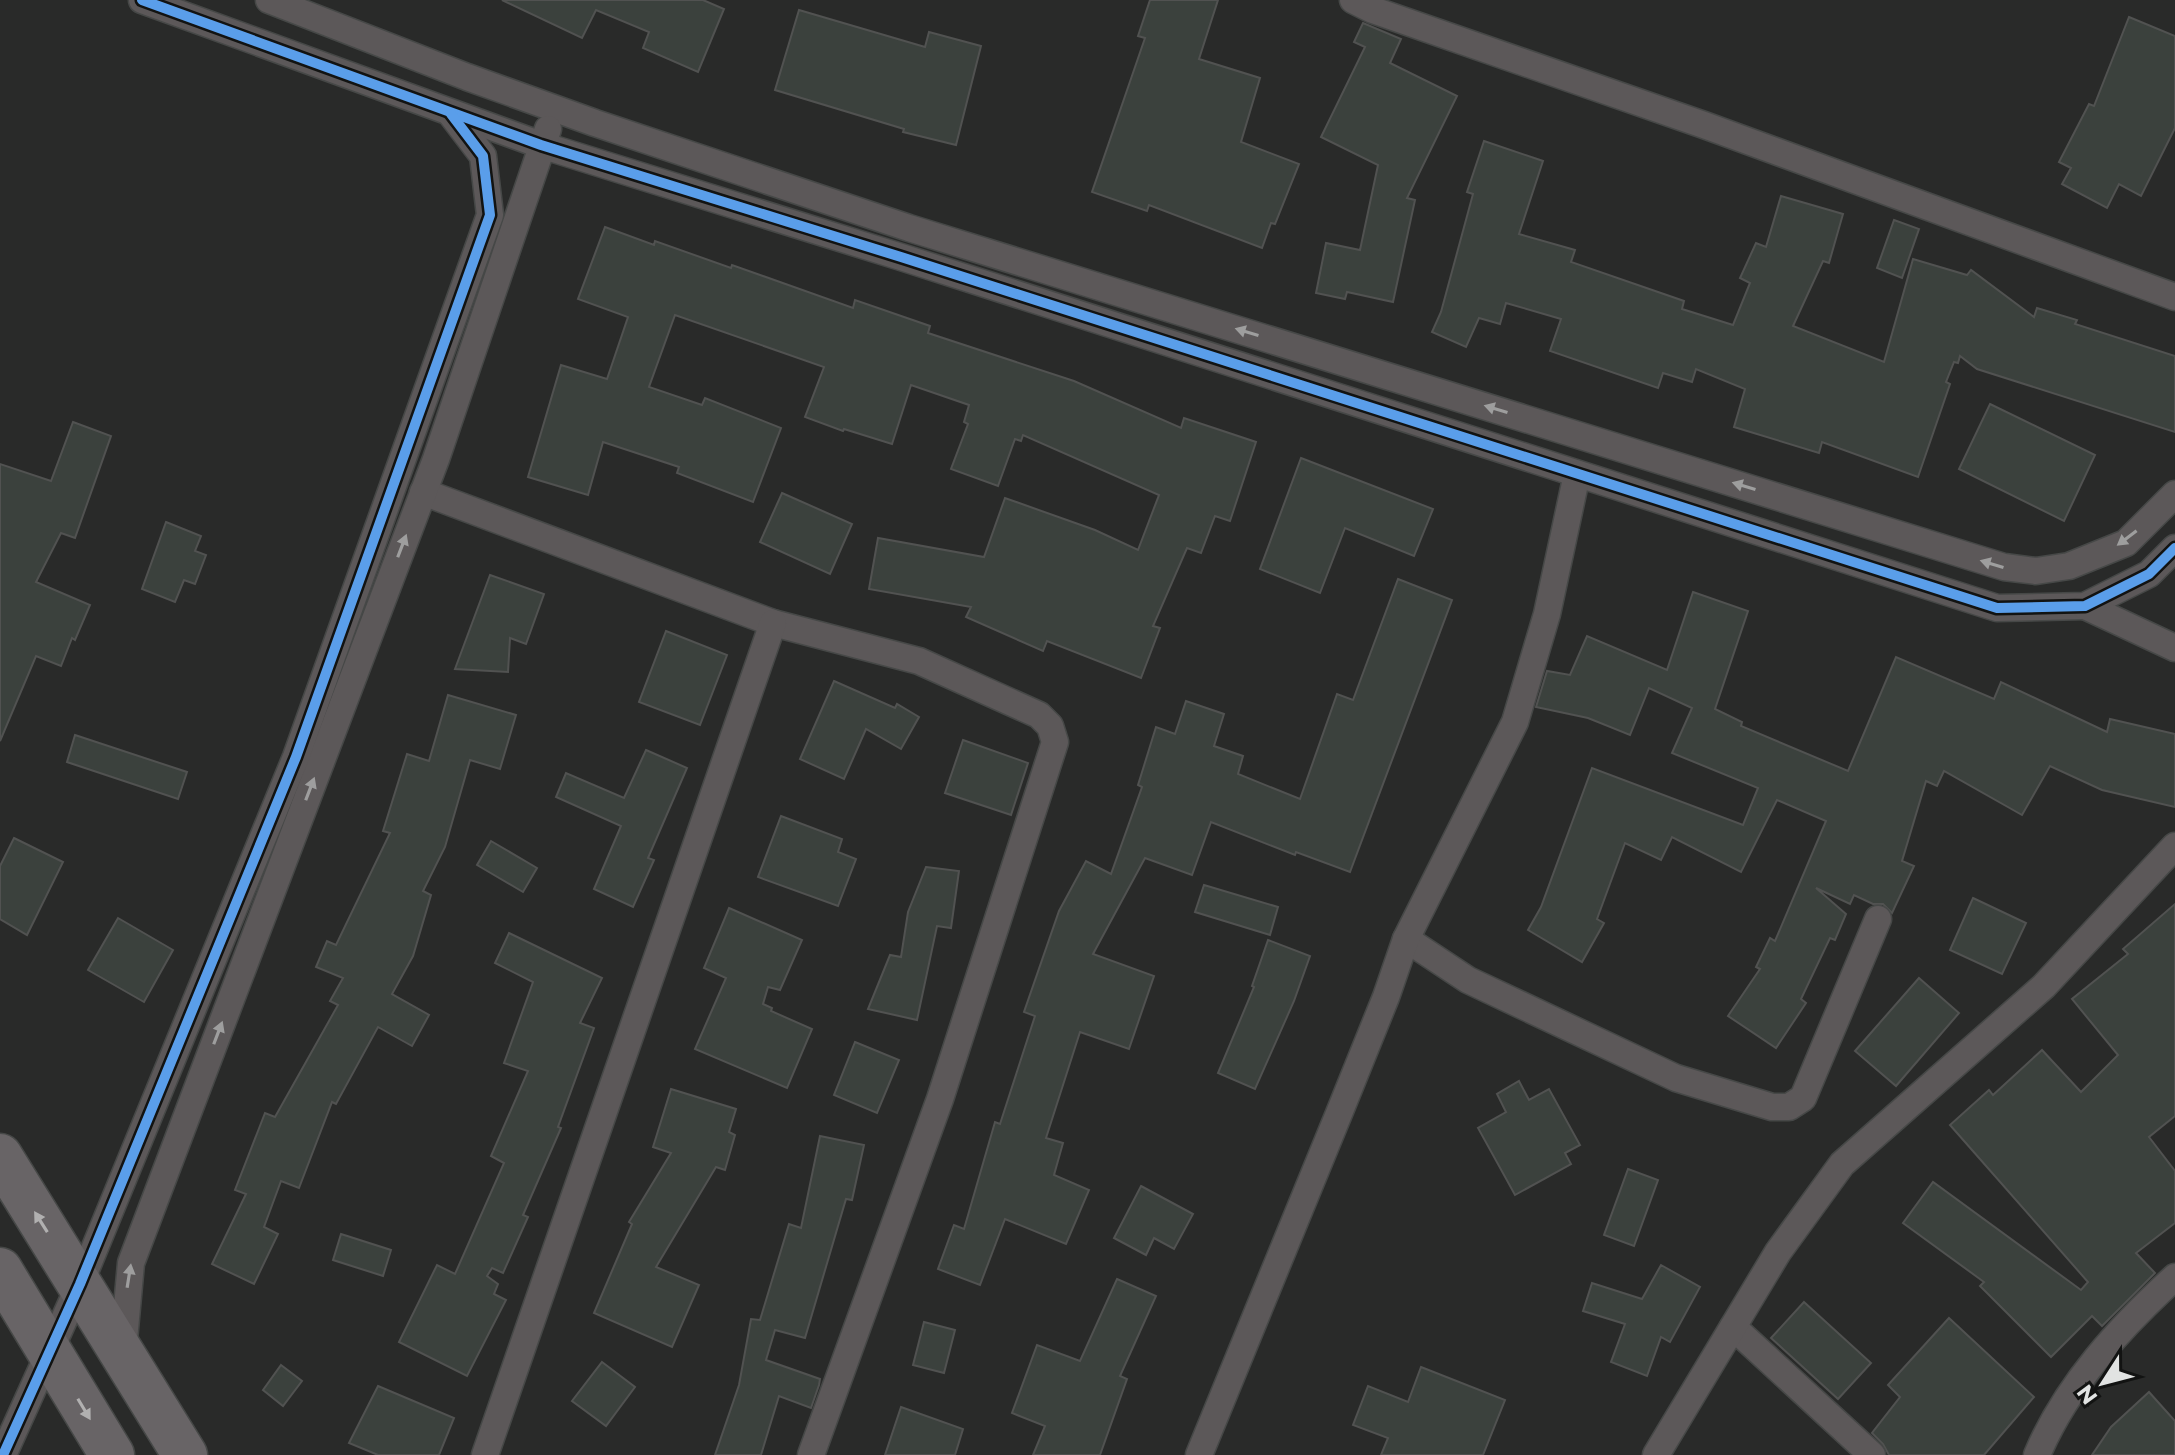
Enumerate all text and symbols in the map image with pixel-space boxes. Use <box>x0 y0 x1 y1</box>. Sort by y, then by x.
one-way arrow <box>1235 325 1259 338</box>
one-way arrow <box>1484 402 1508 415</box>
one-way arrow <box>1732 479 1756 492</box>
one-way arrow <box>2117 530 2138 545</box>
one-way arrow <box>396 534 409 558</box>
one-way arrow <box>1980 557 2004 569</box>
one-way arrow <box>304 777 317 801</box>
one-way arrow <box>212 1020 225 1044</box>
one-way arrow <box>34 1211 48 1233</box>
one-way arrow <box>123 1264 136 1289</box>
north arrow <box>2063 1343 2143 1423</box>
text: N <box>2071 1379 2103 1410</box>
one-way arrow <box>77 1398 91 1420</box>

